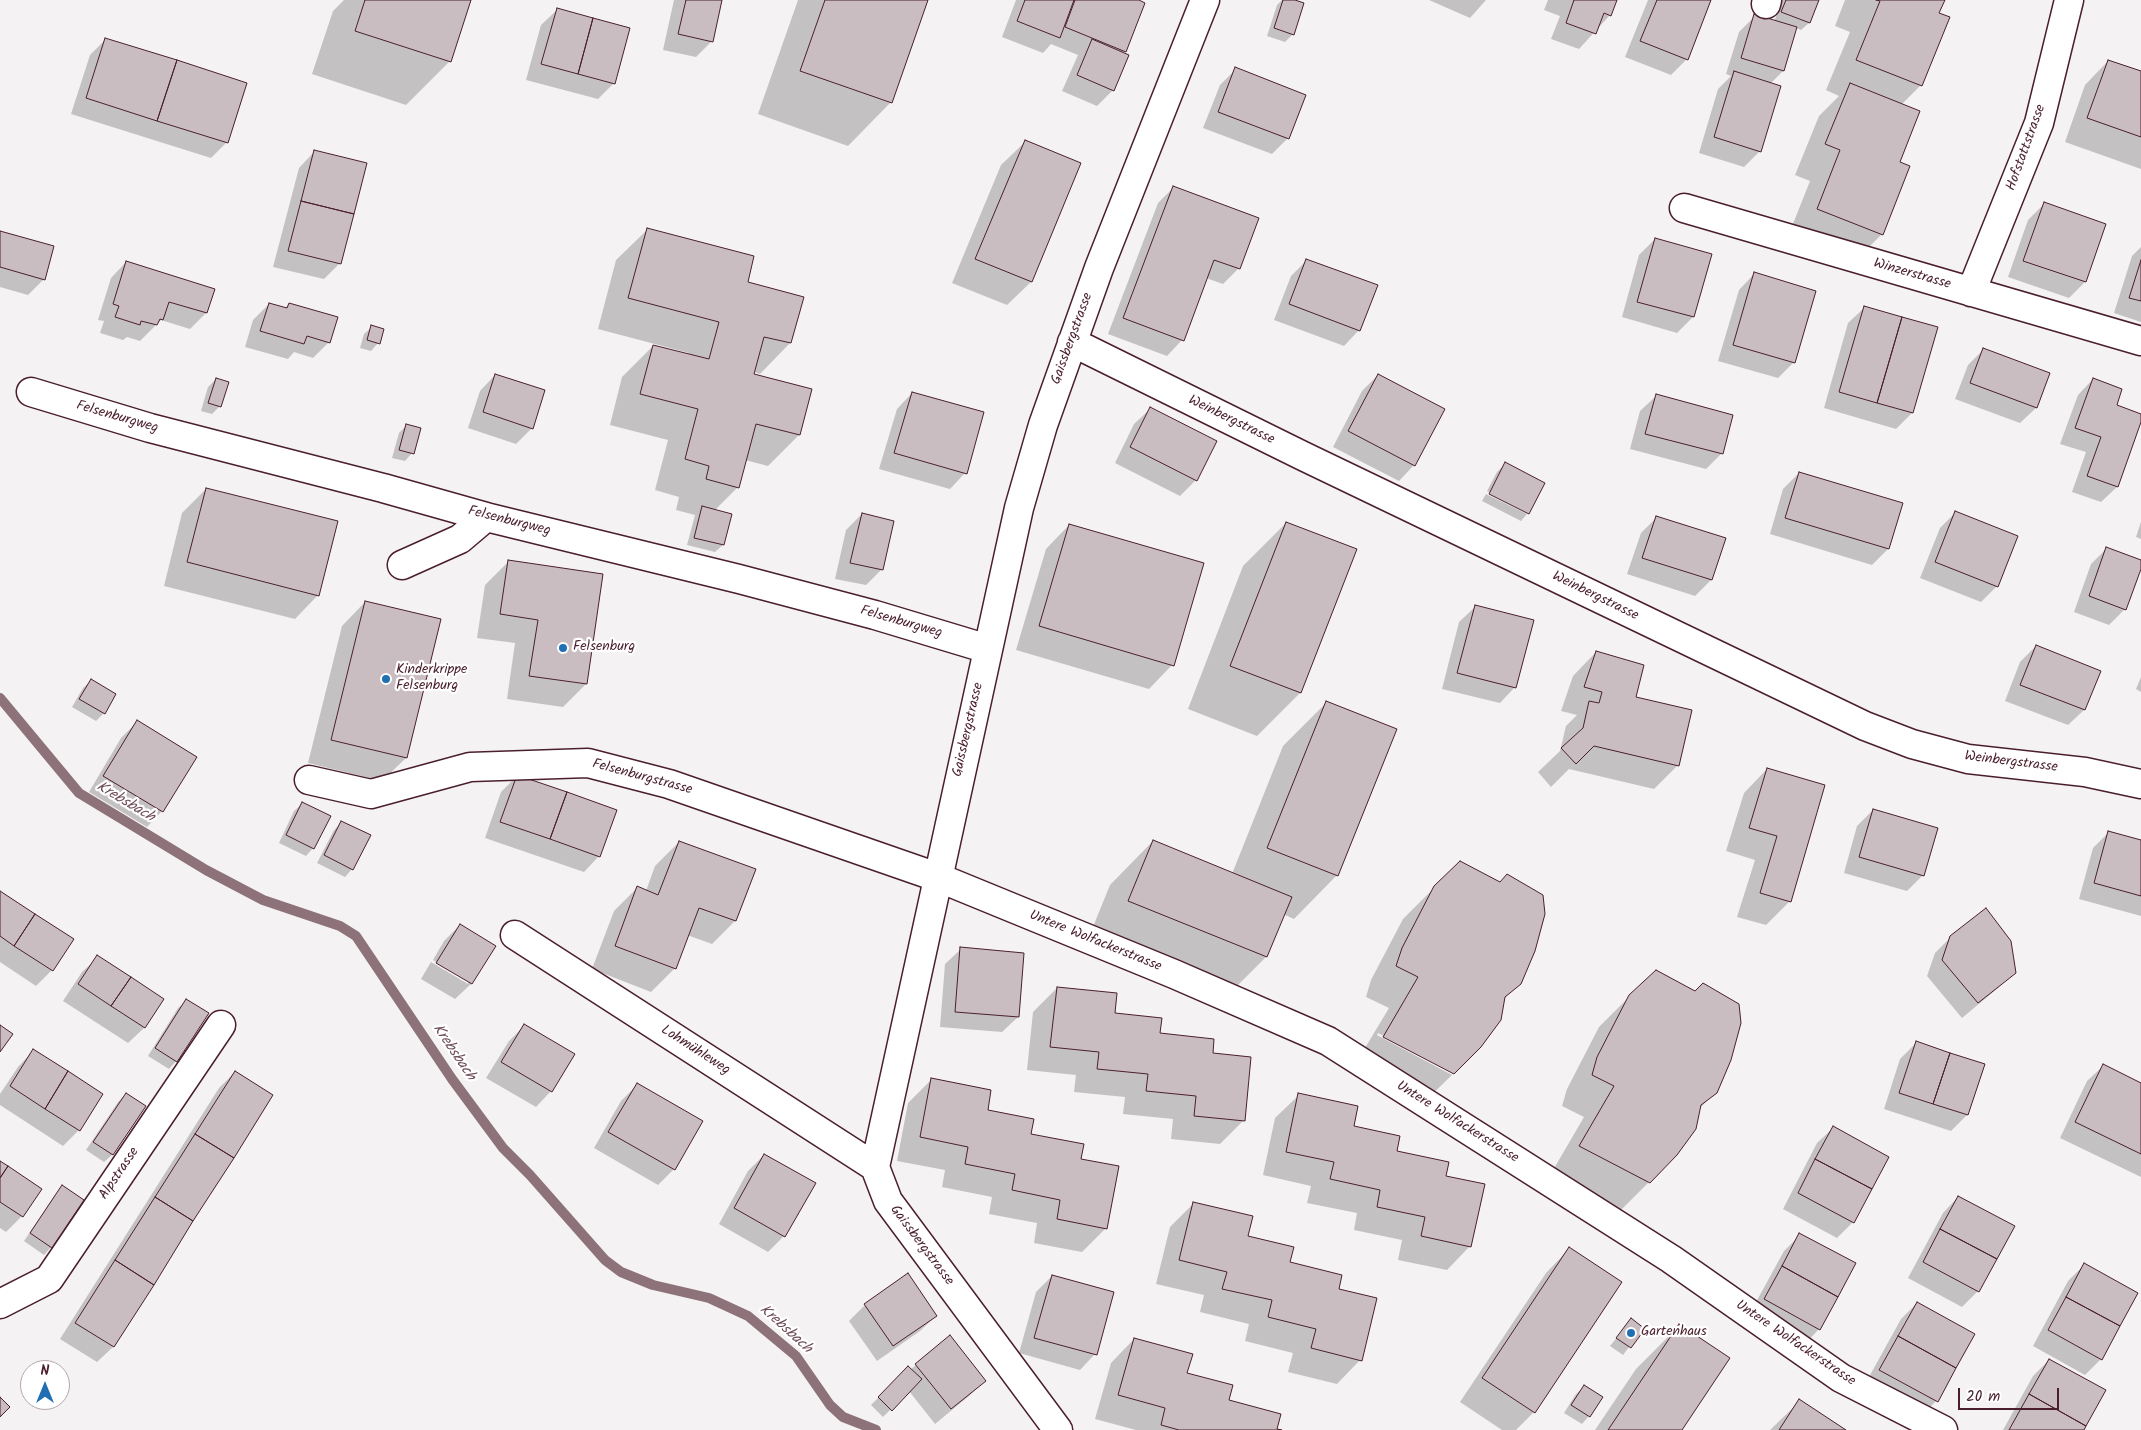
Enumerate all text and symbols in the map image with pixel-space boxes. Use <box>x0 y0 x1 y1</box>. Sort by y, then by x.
street label: Hofstattstrasse <box>2004 103 2050 193</box>
street label: Winzerstrasse <box>1871 256 1953 294</box>
street label: Gaissbergstrasse <box>1049 291 1097 387</box>
street label: Weinbergstrasse <box>1185 393 1277 449</box>
street label: Felsenburgweg <box>74 398 160 438</box>
street label: Felsenburgweg <box>466 504 552 540</box>
street label: Weinbergstrasse <box>1549 569 1641 625</box>
street label: Felsenburgweg <box>858 603 944 643</box>
place label: Felsenburg <box>573 640 635 656</box>
marker: Felsenburg <box>557 642 569 654</box>
place label: Kinderkrippe Felsenburg <box>396 663 467 696</box>
marker: Kinderkrippe Felsenburg <box>380 673 392 685</box>
street label: Gaissbergstrasse <box>950 681 988 779</box>
street label: Weinbergstrasse <box>1963 749 2059 777</box>
street label: Felsenburgstrasse <box>590 757 694 799</box>
water label: Krebsbach <box>93 779 157 827</box>
street label: Untere Wolfackerstrasse <box>1026 908 1164 976</box>
water label: Krebsbach <box>428 1021 478 1085</box>
street label: Lohmühleweg <box>657 1022 733 1080</box>
street label: Untere Wolfackerstrasse <box>1393 1078 1521 1168</box>
street label: Alpstrasse <box>96 1145 144 1203</box>
street label: Gaissbergstrasse <box>885 1203 957 1289</box>
street label: Untere Wolfackerstrasse <box>1732 1298 1858 1390</box>
water label: Krebsbach <box>755 1302 815 1358</box>
place label: Gartenhaus <box>1641 1325 1707 1341</box>
marker: Gartenhaus <box>1625 1327 1637 1339</box>
north arrow <box>20 1360 70 1410</box>
text: N <box>41 1360 49 1382</box>
scale bar <box>1961 1378 2062 1410</box>
text: 20 m <box>1966 1385 2000 1409</box>

